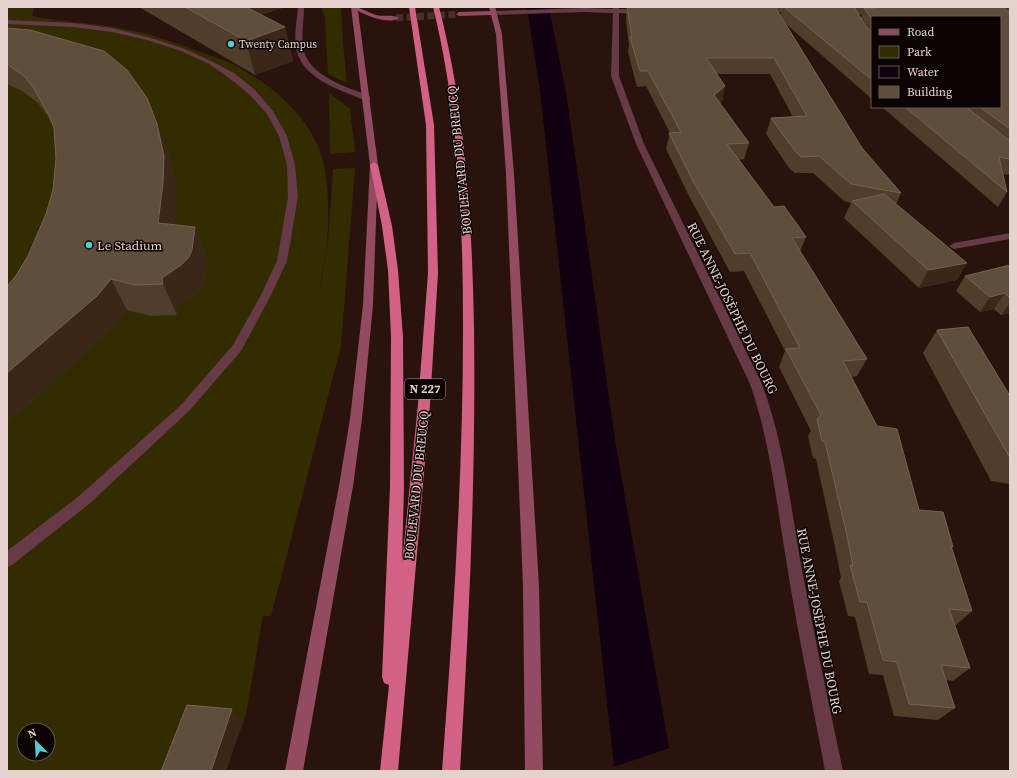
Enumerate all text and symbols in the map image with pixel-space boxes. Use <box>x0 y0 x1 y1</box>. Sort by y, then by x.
legend <box>871 16 1001 108</box>
text: Road <box>907 24 934 40</box>
place label: Twenty Campus <box>239 37 317 52</box>
marker: Twenty Campus <box>226 39 236 49</box>
text: Park <box>907 44 932 60</box>
text: Water <box>907 64 939 80</box>
text: Building <box>907 84 952 100</box>
street label: BOULEVARD DU BREUCQ <box>443 85 476 235</box>
street label: RUE ANNE-JOSÈPHE DU BOURG <box>684 220 782 397</box>
place label: Le Stadium <box>97 237 163 254</box>
marker: Le Stadium <box>84 240 94 250</box>
road number: N 227 <box>405 379 445 399</box>
street label: BOULEVARD DU BREUCQ <box>400 410 433 560</box>
street label: RUE ANNE-JOSÈPHE DU BOURG <box>793 527 846 716</box>
north arrow <box>16 722 56 762</box>
text: N <box>25 725 39 742</box>

